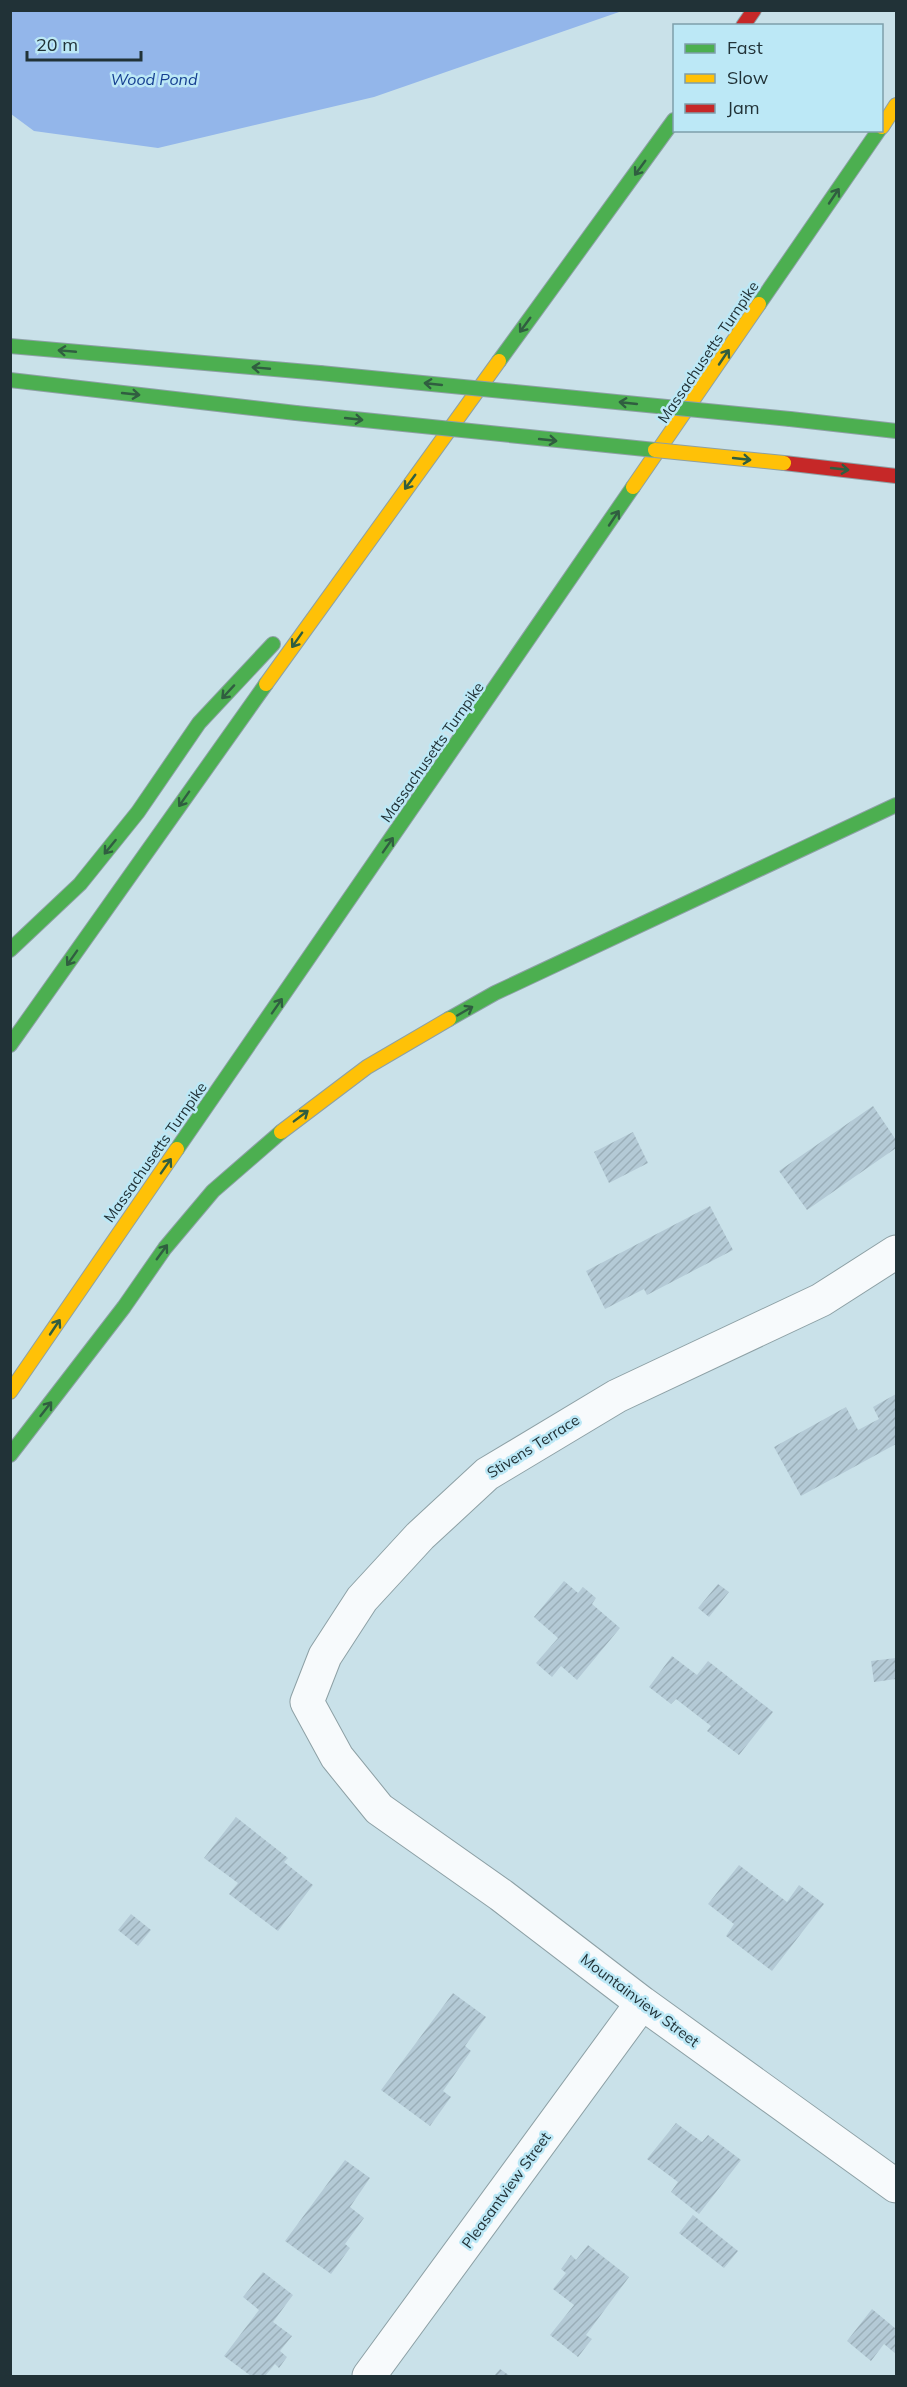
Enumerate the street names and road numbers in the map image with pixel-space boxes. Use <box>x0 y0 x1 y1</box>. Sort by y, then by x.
street label: Massachusetts Turnpike <box>653 277 763 427</box>
street label: Massachusetts Turnpike <box>376 678 488 826</box>
street label: Massachusetts Turnpike <box>99 1078 211 1226</box>
street label: Stivens Terrace <box>483 1410 583 1482</box>
street label: Mountainview Street <box>577 1949 703 2051</box>
street label: Pleasantview Street <box>457 2128 555 2252</box>

